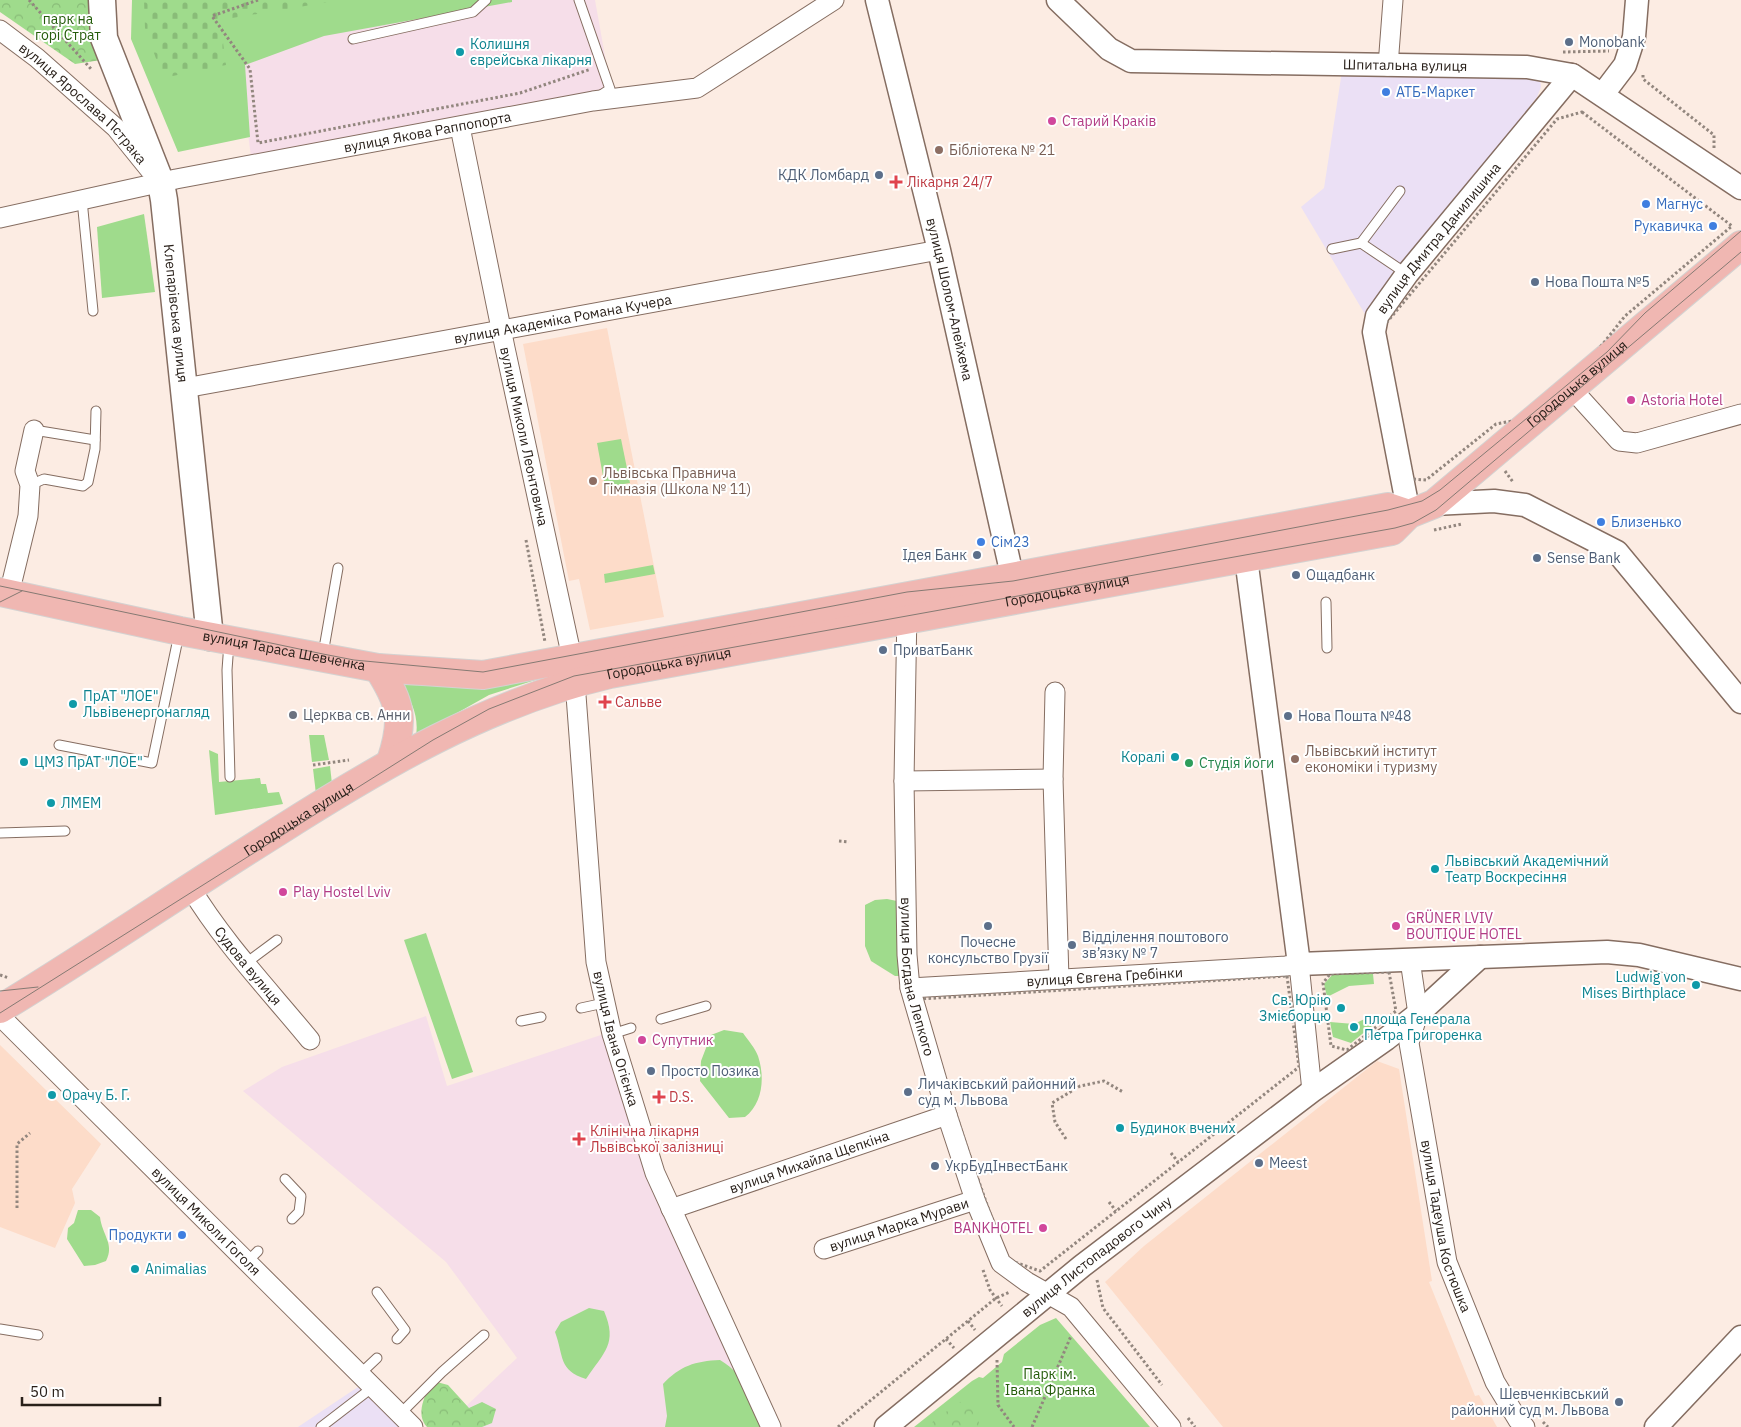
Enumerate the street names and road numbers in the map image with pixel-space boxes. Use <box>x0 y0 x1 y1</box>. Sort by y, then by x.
street label: вулиця Ярослава Пстрака <box>15 39 151 168</box>
street label: Шпитальна вулиця <box>1343 55 1468 75</box>
street label: вулиця Якова Раппопорта <box>342 107 513 156</box>
street label: вулиця Дмитра Данилишина <box>1373 158 1505 317</box>
street label: вулиця Шолом-Алейхема <box>922 216 977 383</box>
street label: Клепарівська вулиця <box>160 243 192 383</box>
street label: вулиця Академіка Романа Кучера <box>452 290 674 348</box>
street label: Городоцька вулиця <box>1523 336 1631 431</box>
street label: вулиця Миколи Леонтовича <box>496 345 552 528</box>
street label: Городоцька вулиця <box>1004 570 1131 611</box>
street label: вулиця Тараса Шевченка <box>201 626 367 675</box>
street label: Городоцька вулиця <box>605 643 733 683</box>
street label: Городоцька вулиця <box>240 778 357 860</box>
street label: вулиця Богдана Лепкого <box>897 897 938 1058</box>
street label: Судова вулиця <box>210 923 286 1009</box>
street label: вулиця Євгена Гребінки <box>1026 963 1183 990</box>
street label: вулиця Івана Огієнка <box>589 969 643 1109</box>
street label: вулиця Михайла Щепкіна <box>727 1126 892 1197</box>
street label: вулиця Тадеуша Костюшка <box>1417 1138 1475 1315</box>
street label: вулиця Миколи Гоголя <box>148 1163 265 1279</box>
street label: вулиця Листопадового Чину <box>1018 1192 1175 1321</box>
street label: вулиця Марка Мурави <box>827 1194 971 1256</box>

